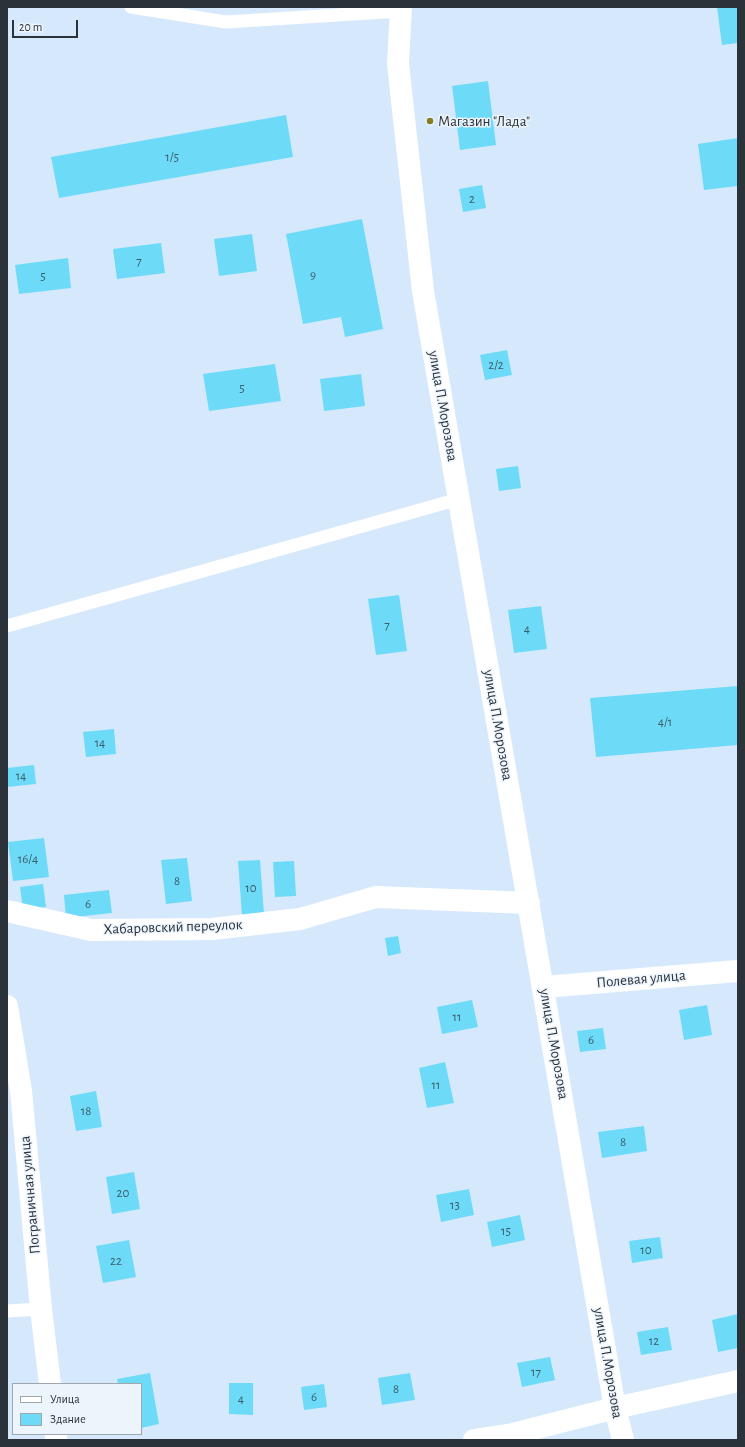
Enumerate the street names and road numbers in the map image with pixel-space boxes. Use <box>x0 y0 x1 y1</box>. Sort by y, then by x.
street label: улица П.Морозова <box>424 349 462 463</box>
street label: улица П.Морозова <box>479 668 517 782</box>
street label: Хабаровский переулок <box>103 916 243 938</box>
street label: Полевая улица <box>596 966 686 992</box>
street label: улица П.Морозова <box>535 987 573 1101</box>
street label: Пограничная улица <box>16 1135 44 1255</box>
street label: улица П.Морозова <box>589 1306 627 1420</box>

